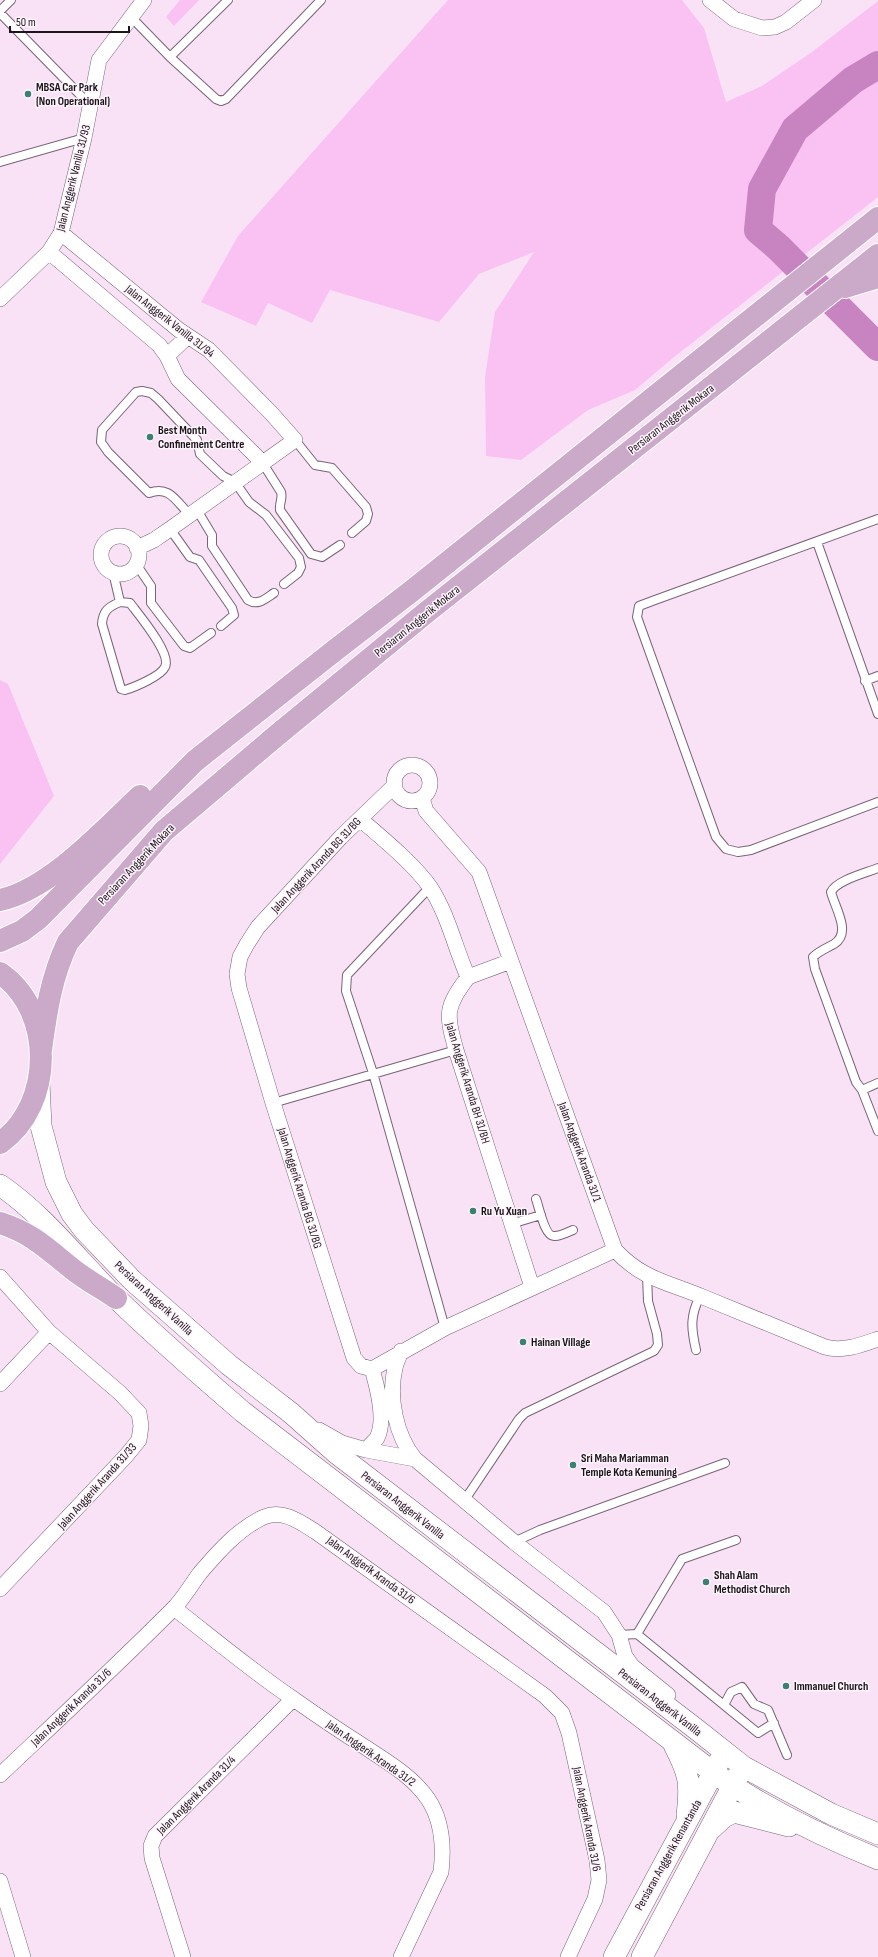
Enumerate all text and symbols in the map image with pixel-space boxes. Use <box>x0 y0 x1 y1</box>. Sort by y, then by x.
scale bar <box>10 8 129 34</box>
text: 50 m <box>16 15 36 30</box>
place label: MBSA Car Park (Non Operational) <box>36 80 110 109</box>
marker: MBSA Car Park (Non Operational) <box>23 89 33 99</box>
street label: Jalan Anggerik Vanilla 31/93 <box>53 123 94 234</box>
street label: Jalan Anggerik Vanilla 31/94 <box>121 281 217 361</box>
street label: Persiaran Anggerik Mokara <box>625 381 718 458</box>
place label: Best Month Confinement Centre <box>158 423 244 452</box>
marker: Best Month Confinement Centre <box>145 432 155 442</box>
street label: Persiaran Anggerik Mokara <box>372 582 463 660</box>
street label: Jalan Anggerik Aranda BG 31/BG <box>267 814 365 917</box>
street label: Persiaran Anggerik Mokara <box>95 820 178 908</box>
street label: Jalan Anggerik Aranda BH 31/BH <box>442 1020 493 1145</box>
street label: Jalan Anggerik Aranda 31/1 <box>554 1099 605 1205</box>
street label: Jalan Anggerik Aranda BG 31/BG <box>274 1125 325 1250</box>
place label: Ru Yu Xuan <box>481 1204 527 1219</box>
marker: Ru Yu Xuan <box>468 1206 478 1216</box>
street label: Persiaran Anggerik Vanilla <box>111 1258 196 1339</box>
place label: Hainan Village <box>531 1335 590 1350</box>
marker: Hainan Village <box>518 1337 528 1347</box>
street label: Jalan Anggerik Aranda 31/33 <box>54 1440 140 1533</box>
place label: Sri Maha Mariamman Temple Kota Kemuning <box>581 1451 677 1480</box>
marker: Sri Maha Mariamman Temple Kota Kemuning <box>568 1460 578 1470</box>
street label: Persiaran Anggerik Vanilla <box>358 1468 448 1543</box>
street label: Jalan Anggerik Aranda 31/6 <box>323 1533 418 1608</box>
place label: Shah Alam Methodist Church <box>714 1568 790 1597</box>
marker: Shah Alam Methodist Church <box>701 1577 711 1587</box>
street label: Jalan Anggerik Aranda 31/6 <box>27 1665 115 1750</box>
street label: Persiaran Anggerik Vanilla <box>615 1665 705 1740</box>
place label: Immanuel Church <box>794 1679 868 1694</box>
marker: Immanuel Church <box>781 1681 791 1691</box>
street label: Jalan Anggerik Aranda 31/2 <box>322 1716 418 1790</box>
street label: Jalan Anggerik Aranda 31/4 <box>153 1753 239 1839</box>
street label: Jalan Anggerik Aranda 31/6 <box>569 1765 604 1873</box>
street label: Persiaran Anggerik Renantanda <box>632 1797 705 1913</box>

